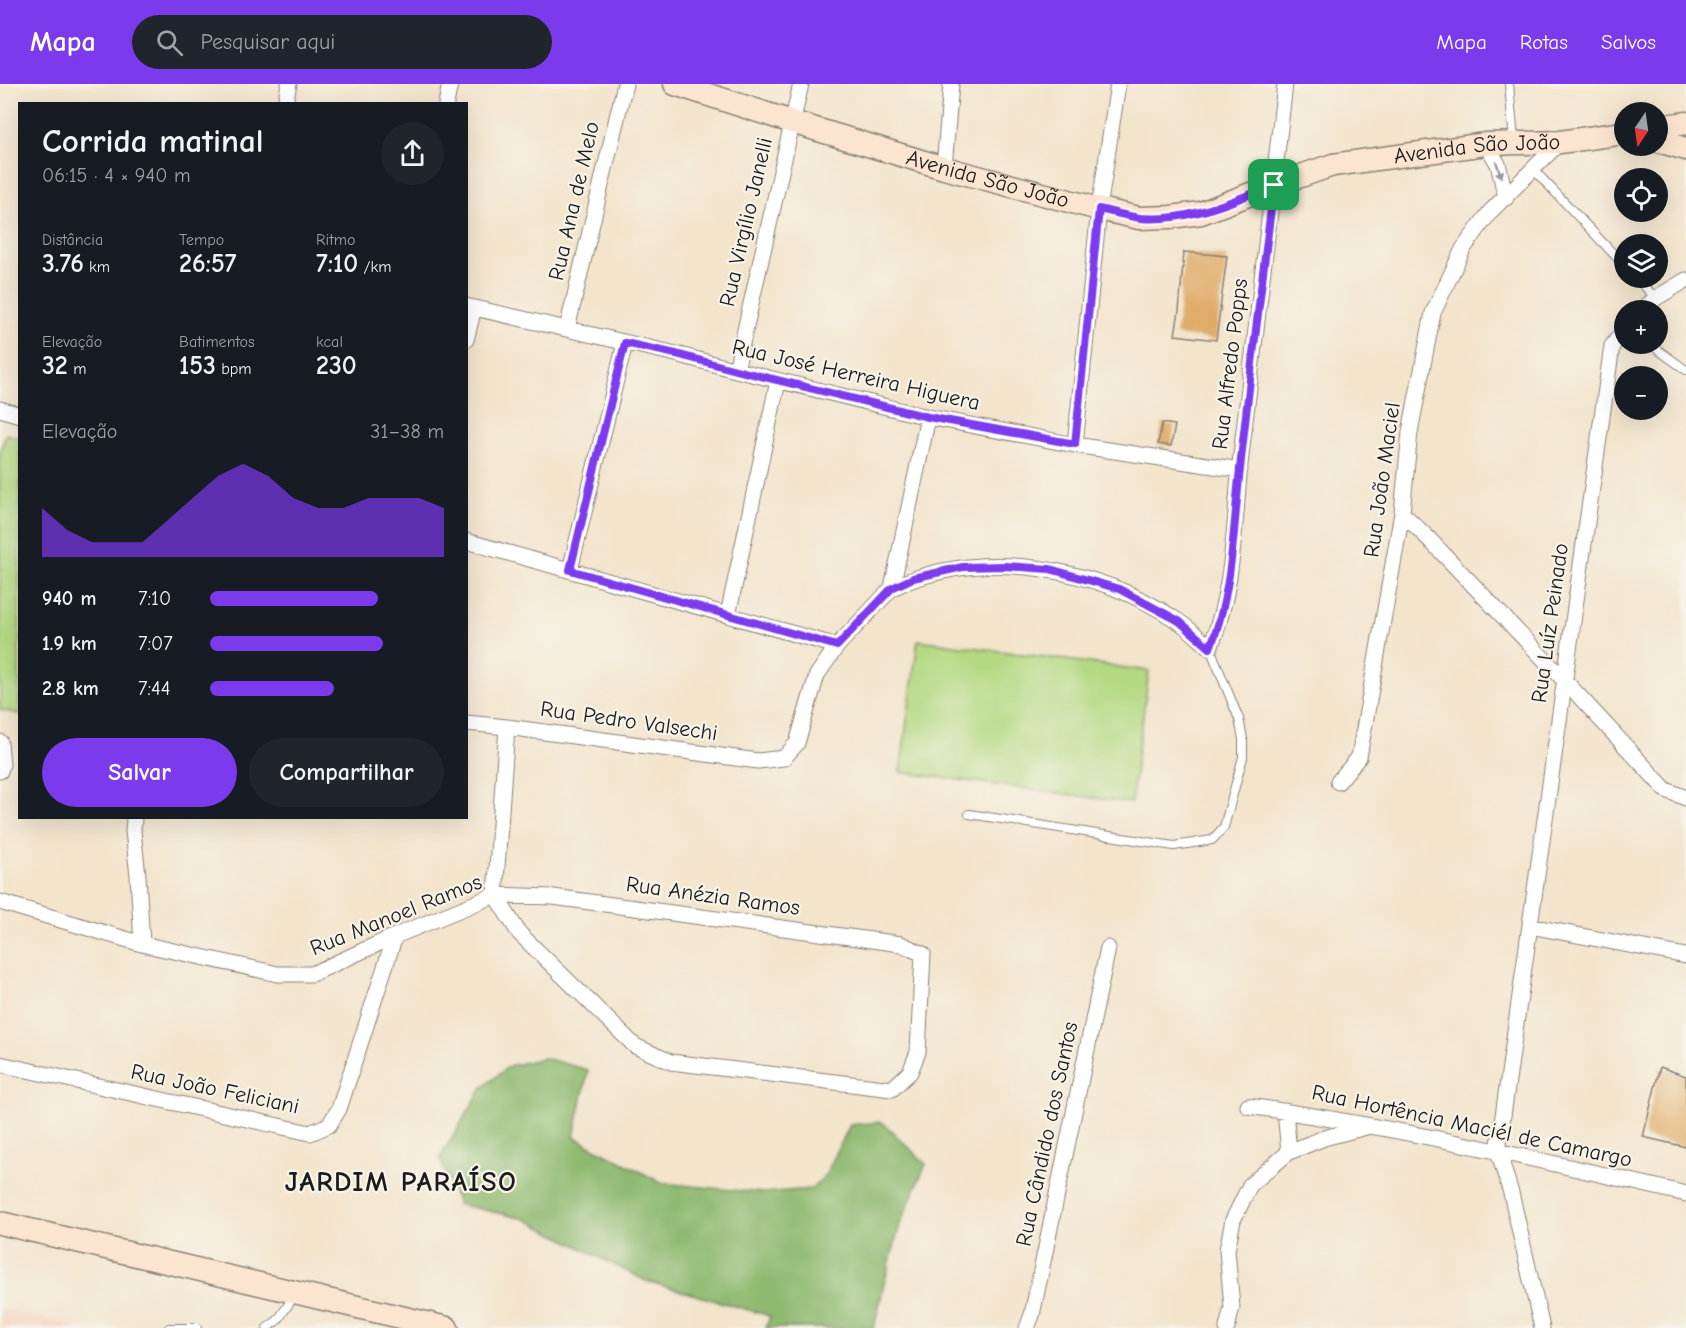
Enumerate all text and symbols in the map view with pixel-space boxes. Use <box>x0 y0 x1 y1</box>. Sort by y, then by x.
search box <box>132 15 552 69</box>
text: Mapa <box>30 26 96 58</box>
icon: search <box>153 26 186 59</box>
text: Pesquisar aqui <box>201 29 335 55</box>
text: Mapa <box>1436 30 1487 54</box>
text: Rotas <box>1520 30 1568 54</box>
text: Salvos <box>1601 30 1656 54</box>
north arrow <box>1614 102 1668 156</box>
map controls <box>1614 102 1668 420</box>
street label: Rua Ana de Melo <box>543 119 605 283</box>
text: Corrida matinal <box>42 122 264 160</box>
button: share <box>381 122 444 185</box>
street label: Avenida São João <box>1392 129 1561 170</box>
street label: Rua Virgílio Janelli <box>714 135 778 309</box>
street label: Avenida São João <box>903 144 1072 214</box>
pin <box>1248 159 1299 210</box>
one-way arrow <box>1494 161 1504 179</box>
text: 06:15 · 4 × 940 m <box>42 164 191 187</box>
icon: arrive <box>1257 168 1290 201</box>
button: locate <box>1614 168 1668 222</box>
text: Distância <box>42 231 103 249</box>
text: Tempo <box>179 231 224 249</box>
text: Ritmo <box>316 231 355 249</box>
button: layers <box>1614 234 1668 288</box>
text: 3.76 <box>42 249 84 279</box>
text: 26:57 <box>179 249 236 279</box>
text: 7:10 <box>316 249 358 279</box>
text: km <box>84 258 110 276</box>
text: /km <box>358 258 391 276</box>
street label: Rua Alfredo Popps <box>1207 277 1253 451</box>
button: + <box>1614 300 1668 354</box>
text: Elevação <box>42 333 102 351</box>
text: Batimentos <box>179 333 255 351</box>
text: kcal <box>316 333 343 351</box>
street label: Rua José Herreira Higuera <box>730 334 982 416</box>
text: 32 <box>42 351 68 381</box>
text: 153 <box>179 351 216 381</box>
text: 230 <box>316 351 357 381</box>
text: m <box>68 360 86 378</box>
text: bpm <box>216 360 251 378</box>
button: − <box>1614 366 1668 420</box>
street label: Rua João Maciel <box>1358 401 1406 559</box>
text: Elevação <box>42 420 117 443</box>
text: 31–38 m <box>370 420 444 443</box>
street label: Rua Luíz Peinado <box>1526 541 1574 705</box>
text: 940 m <box>42 587 96 610</box>
text: 7:10 <box>138 587 171 610</box>
text: 1.9 km <box>42 632 97 655</box>
text: 7:07 <box>138 632 173 655</box>
text: 2.8 km <box>42 677 99 700</box>
text: 7:44 <box>138 677 170 700</box>
street label: Rua Pedro Valsechi <box>539 696 719 746</box>
button: Salvar <box>42 738 237 807</box>
button: Compartilhar <box>249 738 444 807</box>
street label: Rua Manoel Ramos <box>306 869 486 961</box>
street label: Rua Anézia Ramos <box>624 871 802 921</box>
street label: Rua Cândido dos Santos <box>1010 1019 1084 1249</box>
street label: Rua João Feliciani <box>128 1058 302 1120</box>
street label: Rua Hortência Maciél de Camargo <box>1309 1079 1635 1173</box>
district label: JARDIM PARAÍSO <box>285 1165 517 1198</box>

